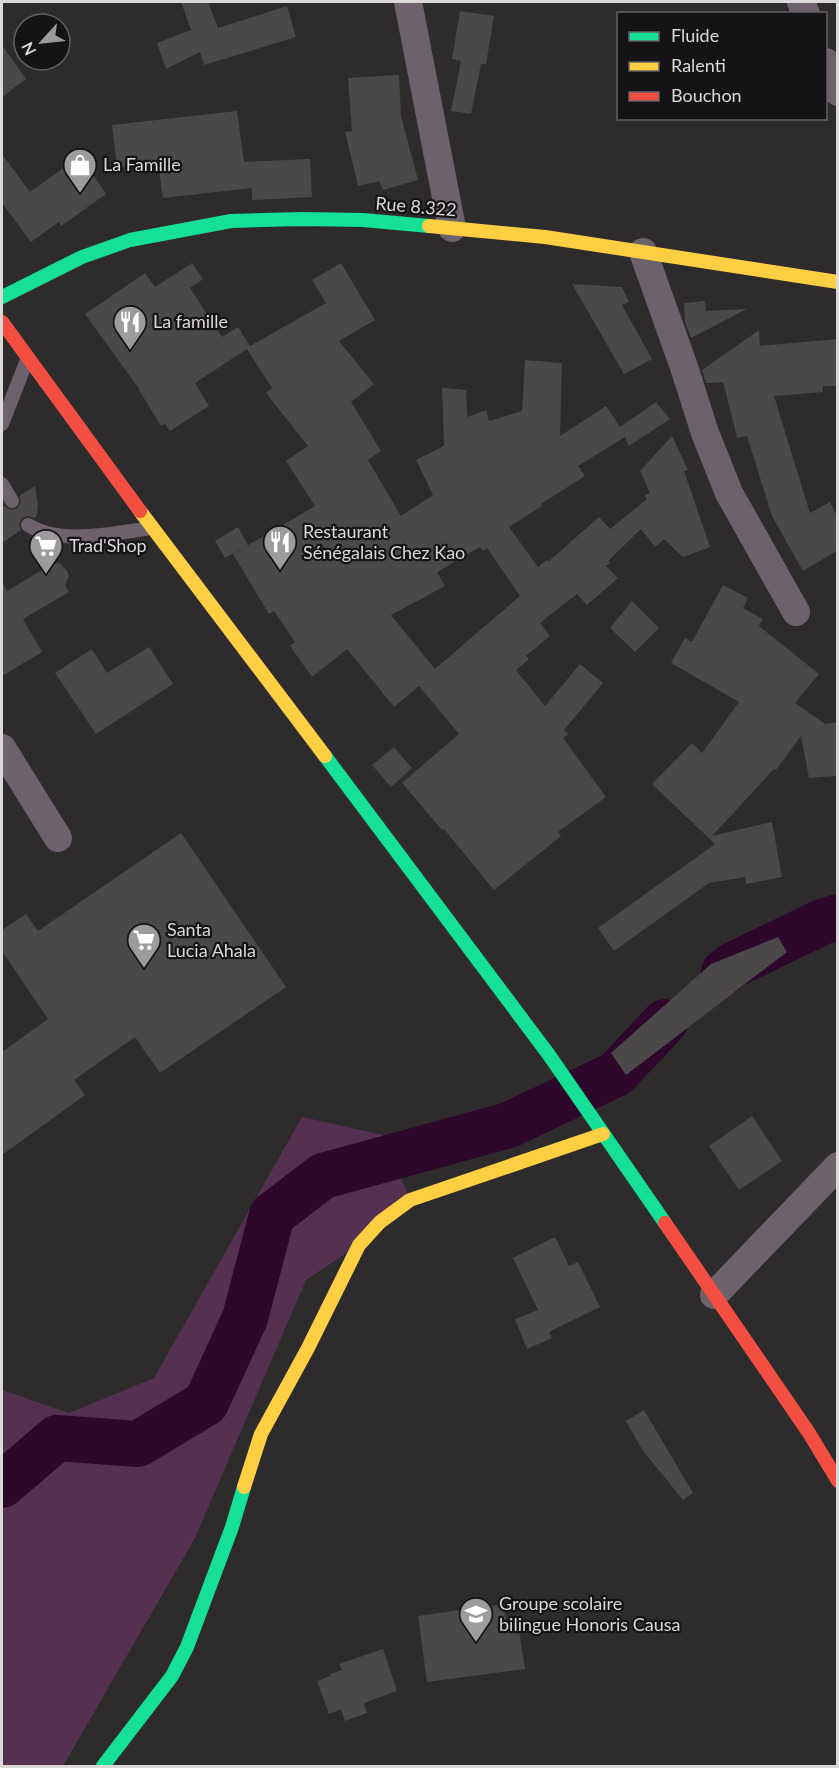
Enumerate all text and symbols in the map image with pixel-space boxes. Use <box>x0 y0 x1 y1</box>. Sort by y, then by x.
north arrow <box>12 12 72 72</box>
legend <box>617 12 827 120</box>
text: Fluide <box>671 24 719 46</box>
text: N <box>17 39 39 59</box>
text: Ralenti <box>671 54 726 76</box>
text: Bouchon <box>671 84 742 106</box>
shop icon: La Famille <box>62 147 98 194</box>
place label: La Famille <box>103 153 181 175</box>
street label: Rue 8.322 <box>375 192 457 220</box>
restaurant icon: La famille <box>112 304 148 351</box>
place label: La famille <box>153 310 228 332</box>
place label: Restaurant Sénégalais Chez Kao <box>303 520 465 563</box>
restaurant icon: Restaurant Sénégalais Chez Kao <box>262 524 298 571</box>
supermarket icon: Trad'Shop <box>28 528 64 575</box>
place label: Trad'Shop <box>69 534 147 556</box>
place label: Santa Lucia Ahala <box>167 918 256 961</box>
supermarket icon: Santa Lucia Ahala <box>126 922 162 969</box>
place label: Groupe scolaire bilingue Honoris Causa <box>499 1592 680 1635</box>
school or university icon: Groupe scolaire bilingue Honoris Causa <box>458 1596 494 1643</box>

